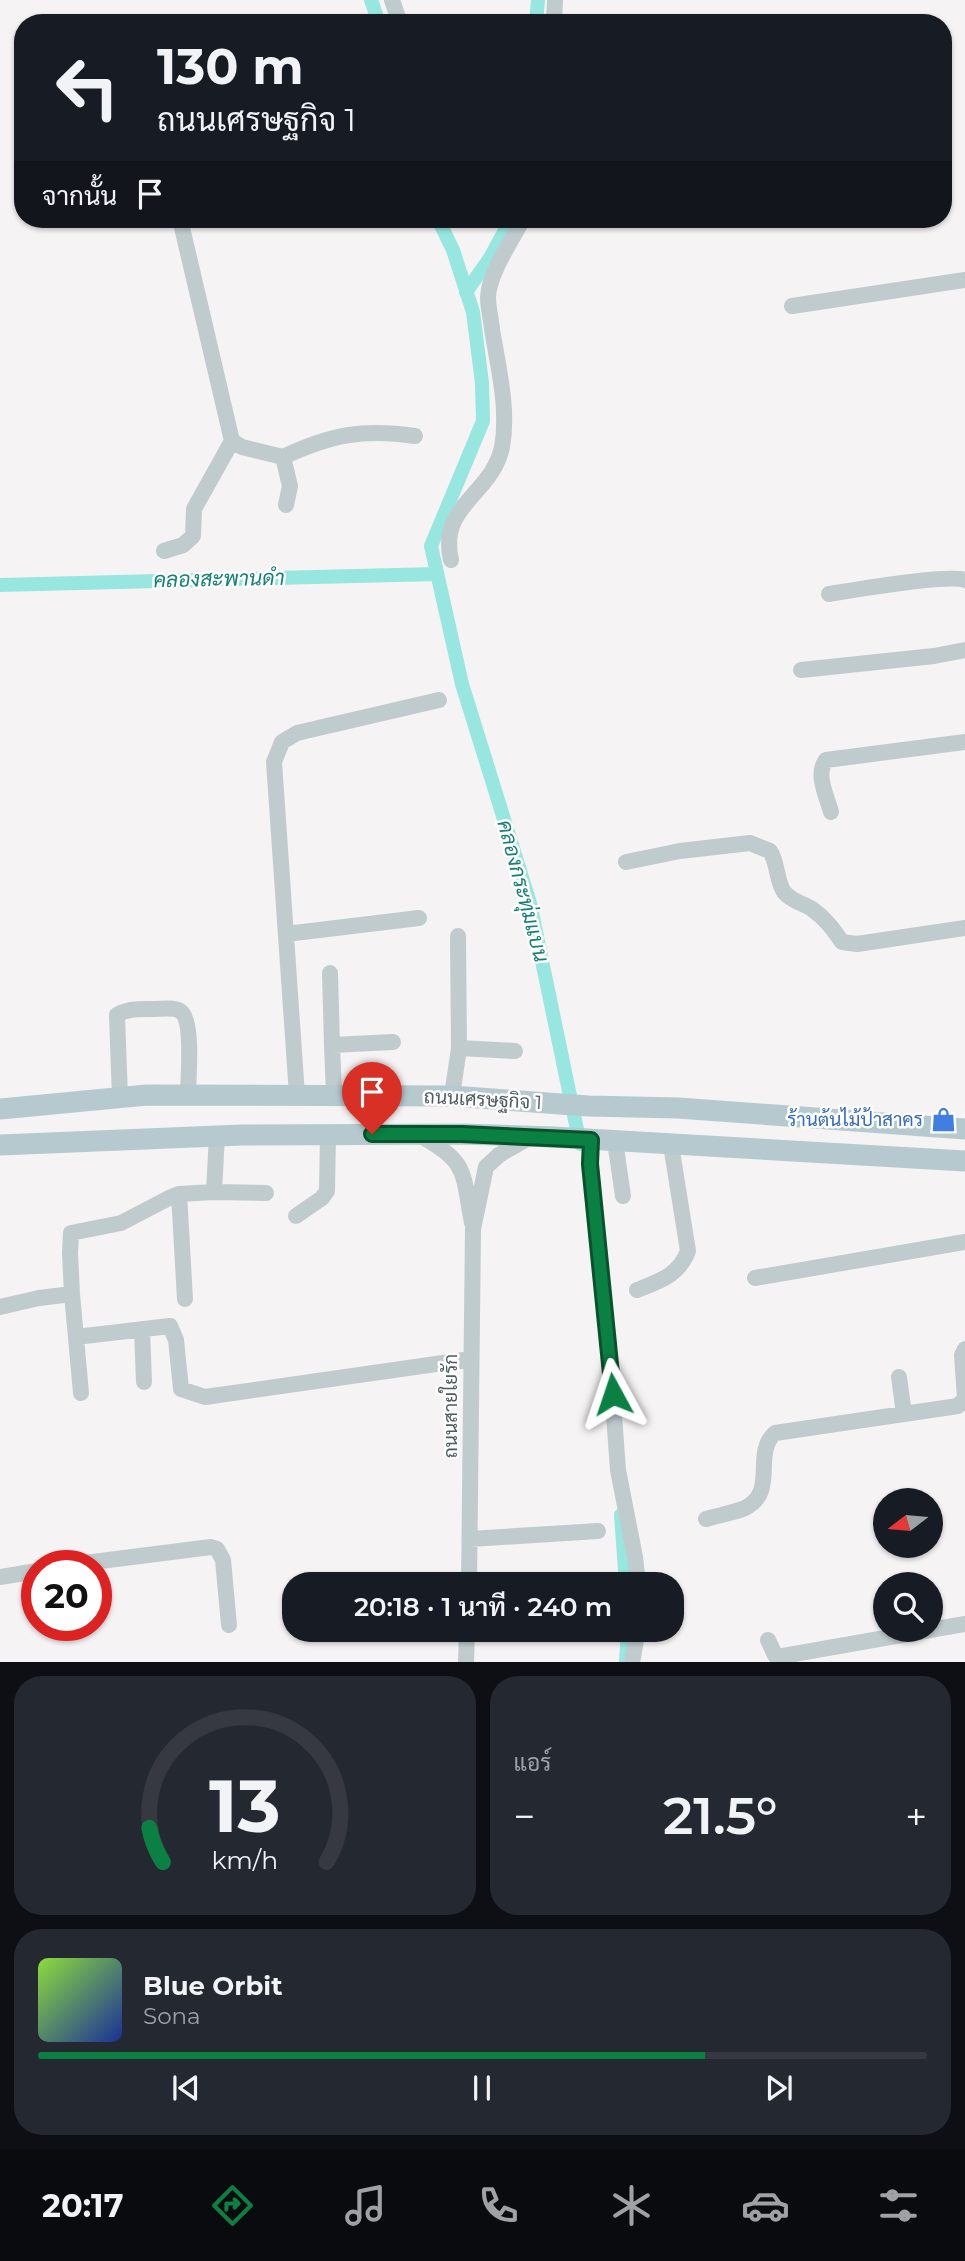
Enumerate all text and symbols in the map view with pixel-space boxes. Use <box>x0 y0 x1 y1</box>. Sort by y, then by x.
text: 130 m <box>157 37 304 96</box>
icon: left <box>42 42 133 133</box>
text: ถนนเศรษฐกิจ 1 <box>157 100 356 139</box>
icon: arrive <box>131 175 169 213</box>
text: จากนั้น <box>42 180 117 212</box>
water label: คลองสะพานดำ <box>153 565 285 592</box>
water label: คลองกระทุ่มแบน <box>491 817 555 966</box>
pin <box>342 1062 402 1134</box>
icon: arrive <box>353 1073 391 1111</box>
street label: ถนนเศรษฐกิจ 1 <box>423 1085 543 1115</box>
shop icon: ร้านต้นไม้ป้าสาคร <box>929 1105 957 1133</box>
place label: ร้านต้นไม้ป้าสาคร <box>787 1107 923 1131</box>
street label: ถนนสายใยรัก <box>438 1354 462 1458</box>
position arrow <box>576 1357 650 1431</box>
north arrow <box>873 1488 943 1558</box>
map controls <box>873 1488 943 1642</box>
speed limit sign: 20 <box>21 1550 112 1641</box>
button: search <box>873 1572 943 1642</box>
text: 20:18 · 1 นาที · 240 m <box>354 1591 612 1623</box>
text: แอร์ <box>514 1749 551 1777</box>
text: 13 <box>209 1762 281 1850</box>
text: 21.5° <box>663 1784 777 1847</box>
text: − <box>514 1793 535 1840</box>
text: + <box>905 1793 927 1840</box>
text: km/h <box>211 1844 278 1874</box>
text: Blue Orbit <box>143 1970 282 2002</box>
text: Sona <box>143 2002 201 2030</box>
icon: previous <box>167 2069 205 2107</box>
icon: pause <box>463 2069 501 2107</box>
icon: next <box>760 2069 798 2107</box>
icon: directions <box>208 2181 257 2230</box>
icon: music <box>341 2181 390 2230</box>
icon: phone <box>474 2181 523 2230</box>
icon: climate <box>607 2181 656 2230</box>
icon: car <box>741 2181 790 2230</box>
icon: filters <box>874 2181 923 2230</box>
text: 20:17 <box>42 2186 124 2225</box>

